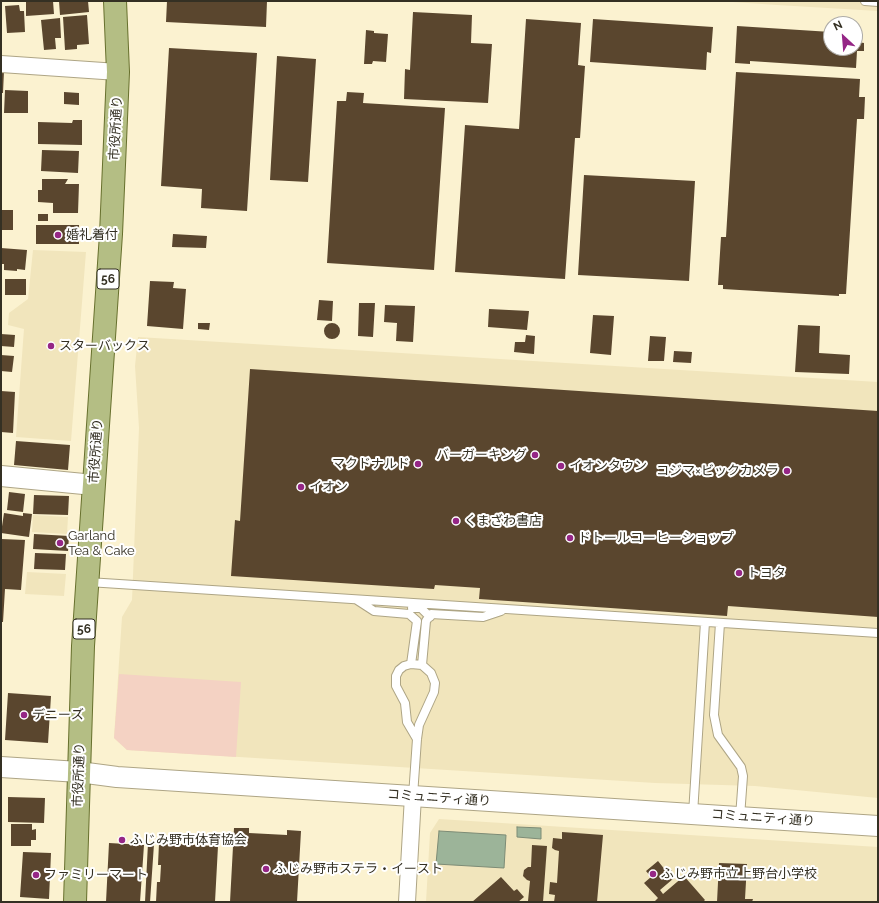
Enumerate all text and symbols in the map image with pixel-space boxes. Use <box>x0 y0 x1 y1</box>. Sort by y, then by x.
north arrow <box>823 16 863 56</box>
text: N <box>831 18 845 33</box>
street label: 市役所通り <box>107 95 125 161</box>
place label: 婚礼着付 <box>66 227 118 243</box>
marker: 婚礼着付 <box>53 230 63 240</box>
road number: 56 <box>97 269 119 289</box>
place label: スターバックス <box>59 338 150 354</box>
marker: スターバックス <box>46 341 56 351</box>
street label: 市役所通り <box>86 418 106 484</box>
place label: バーガーキング <box>436 447 527 463</box>
marker: バーガーキング <box>530 450 540 460</box>
place label: マクドナルド <box>332 456 410 472</box>
place label: イオンタウン <box>569 458 647 474</box>
marker: マクドナルド <box>413 459 423 469</box>
marker: イオンタウン <box>556 461 566 471</box>
place label: コジマ×ビックカメラ <box>656 463 779 479</box>
marker: コジマ×ビックカメラ <box>782 466 792 476</box>
place label: イオン <box>309 479 348 495</box>
marker: イオン <box>296 482 306 492</box>
place label: くまざわ書店 <box>464 513 542 529</box>
marker: くまざわ書店 <box>451 516 461 526</box>
place label: Garland Tea & Cake <box>68 528 135 559</box>
place label: ドトールコーヒーショップ <box>578 530 734 546</box>
marker: ドトールコーヒーショップ <box>565 533 575 543</box>
marker: Garland Tea & Cake <box>55 538 65 548</box>
place label: トヨタ <box>747 565 786 581</box>
marker: トヨタ <box>734 568 744 578</box>
road number: 56 <box>73 619 95 639</box>
place label: デニーズ <box>32 707 84 723</box>
marker: デニーズ <box>19 710 29 720</box>
street label: 市役所通り <box>70 742 88 808</box>
street label: コミュニティ通り <box>387 787 491 809</box>
street label: コミュニティ通り <box>711 807 815 829</box>
place label: ふじみ野市体育協会 <box>130 832 247 848</box>
marker: ふじみ野市体育協会 <box>117 835 127 845</box>
place label: ふじみ野市ステラ・イースト <box>274 861 443 877</box>
marker: ふじみ野市ステラ・イースト <box>261 864 271 874</box>
place label: ふじみ野市立上野台小学校 <box>661 866 817 882</box>
place label: ファミリーマート <box>44 867 148 883</box>
marker: ふじみ野市立上野台小学校 <box>648 869 658 879</box>
marker: ファミリーマート <box>31 870 41 880</box>

